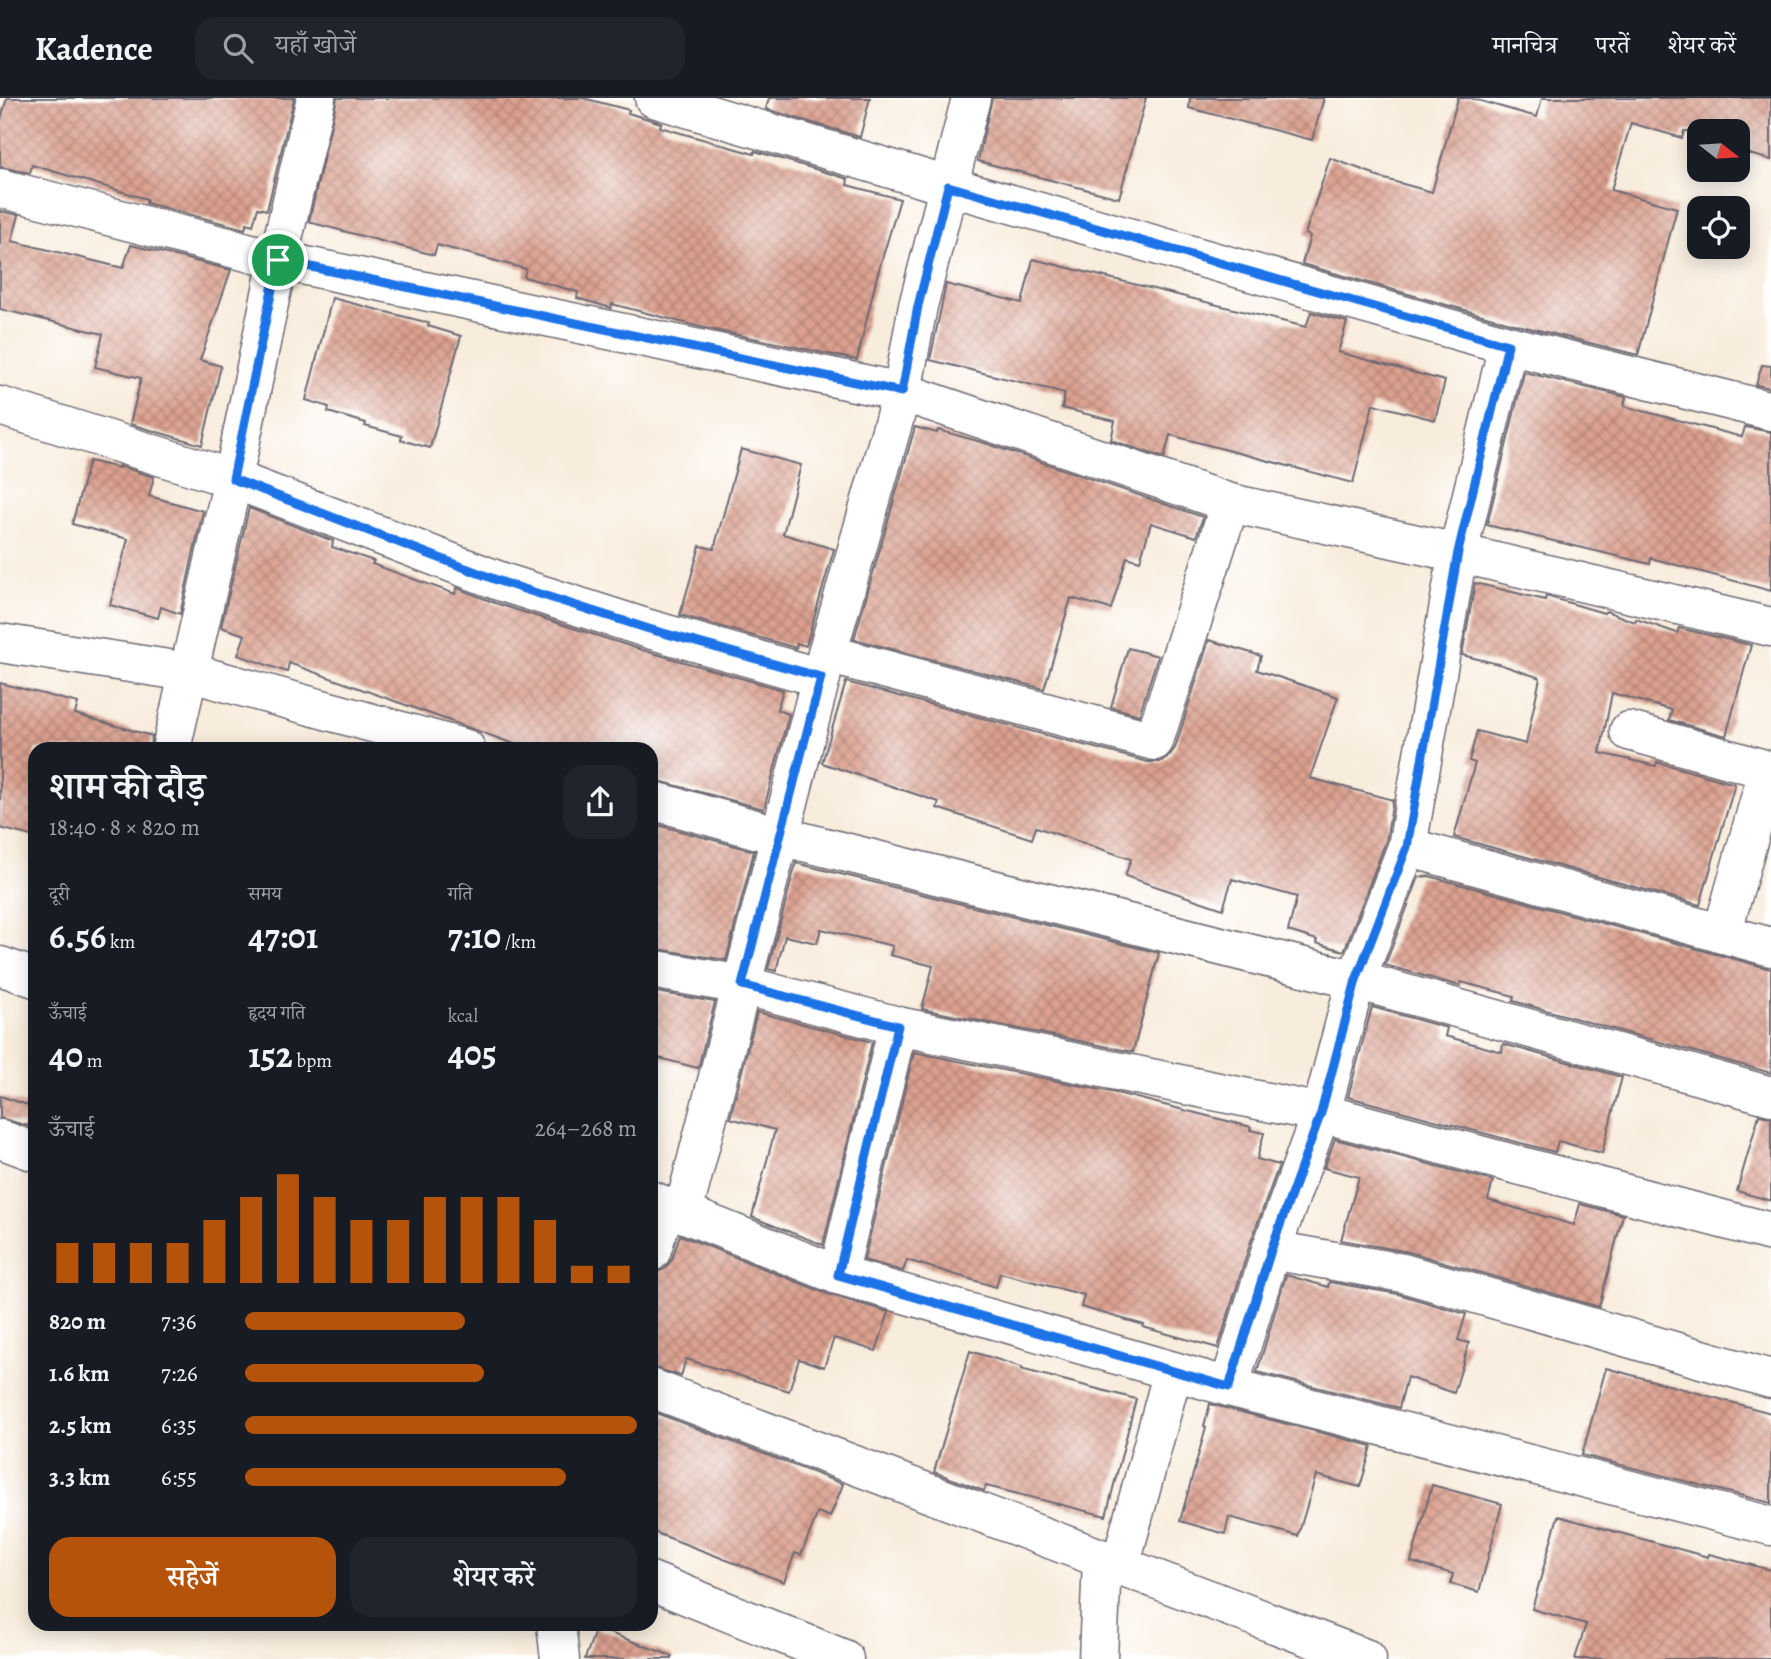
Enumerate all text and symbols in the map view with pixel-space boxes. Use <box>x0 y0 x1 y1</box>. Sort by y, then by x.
search box <box>195 17 685 80</box>
text: Kadence <box>35 26 153 71</box>
text: यहाँ खोजें <box>275 27 356 62</box>
icon: search <box>219 29 257 67</box>
text: मानचित्र <box>1492 29 1557 61</box>
text: परतें <box>1595 29 1630 61</box>
text: शेयर करें <box>1668 29 1736 61</box>
north arrow <box>1687 119 1750 182</box>
map controls <box>1687 119 1750 259</box>
button: locate <box>1687 196 1750 259</box>
pin <box>248 230 308 290</box>
icon: arrive <box>259 241 297 279</box>
text: शाम की दौड़ <box>49 760 205 812</box>
button: share <box>563 765 637 839</box>
text: 18:40 · 8 × 820 m <box>49 812 200 843</box>
text: दूरी <box>49 881 70 907</box>
text: समय <box>248 881 282 907</box>
text: गति <box>448 881 473 907</box>
text: 6.56 <box>49 912 106 960</box>
text: 47:01 <box>248 912 318 960</box>
text: 7:10 <box>448 912 501 960</box>
text: km <box>106 929 135 955</box>
text: /km <box>501 929 536 955</box>
text: ऊँचाई <box>49 1000 86 1026</box>
text: हृदय गति <box>248 1000 305 1026</box>
text: kcal <box>448 1003 478 1029</box>
text: 405 <box>448 1029 497 1077</box>
text: 40 <box>49 1031 83 1079</box>
text: 152 <box>248 1031 293 1079</box>
text: m <box>83 1048 103 1074</box>
text: bpm <box>293 1048 332 1074</box>
text: ऊँचाई <box>49 1113 94 1144</box>
text: 264–268 m <box>535 1113 637 1144</box>
text: 820 m <box>49 1306 106 1337</box>
text: 7:36 <box>161 1306 196 1337</box>
text: 1.6 km <box>49 1358 109 1389</box>
text: 7:26 <box>161 1358 198 1389</box>
text: 2.5 km <box>49 1410 111 1441</box>
text: 6:35 <box>161 1410 197 1441</box>
text: 3.3 km <box>49 1462 110 1493</box>
text: 6:55 <box>161 1462 197 1493</box>
button: सहेजें <box>49 1537 336 1617</box>
button: शेयर करें <box>350 1537 637 1617</box>

